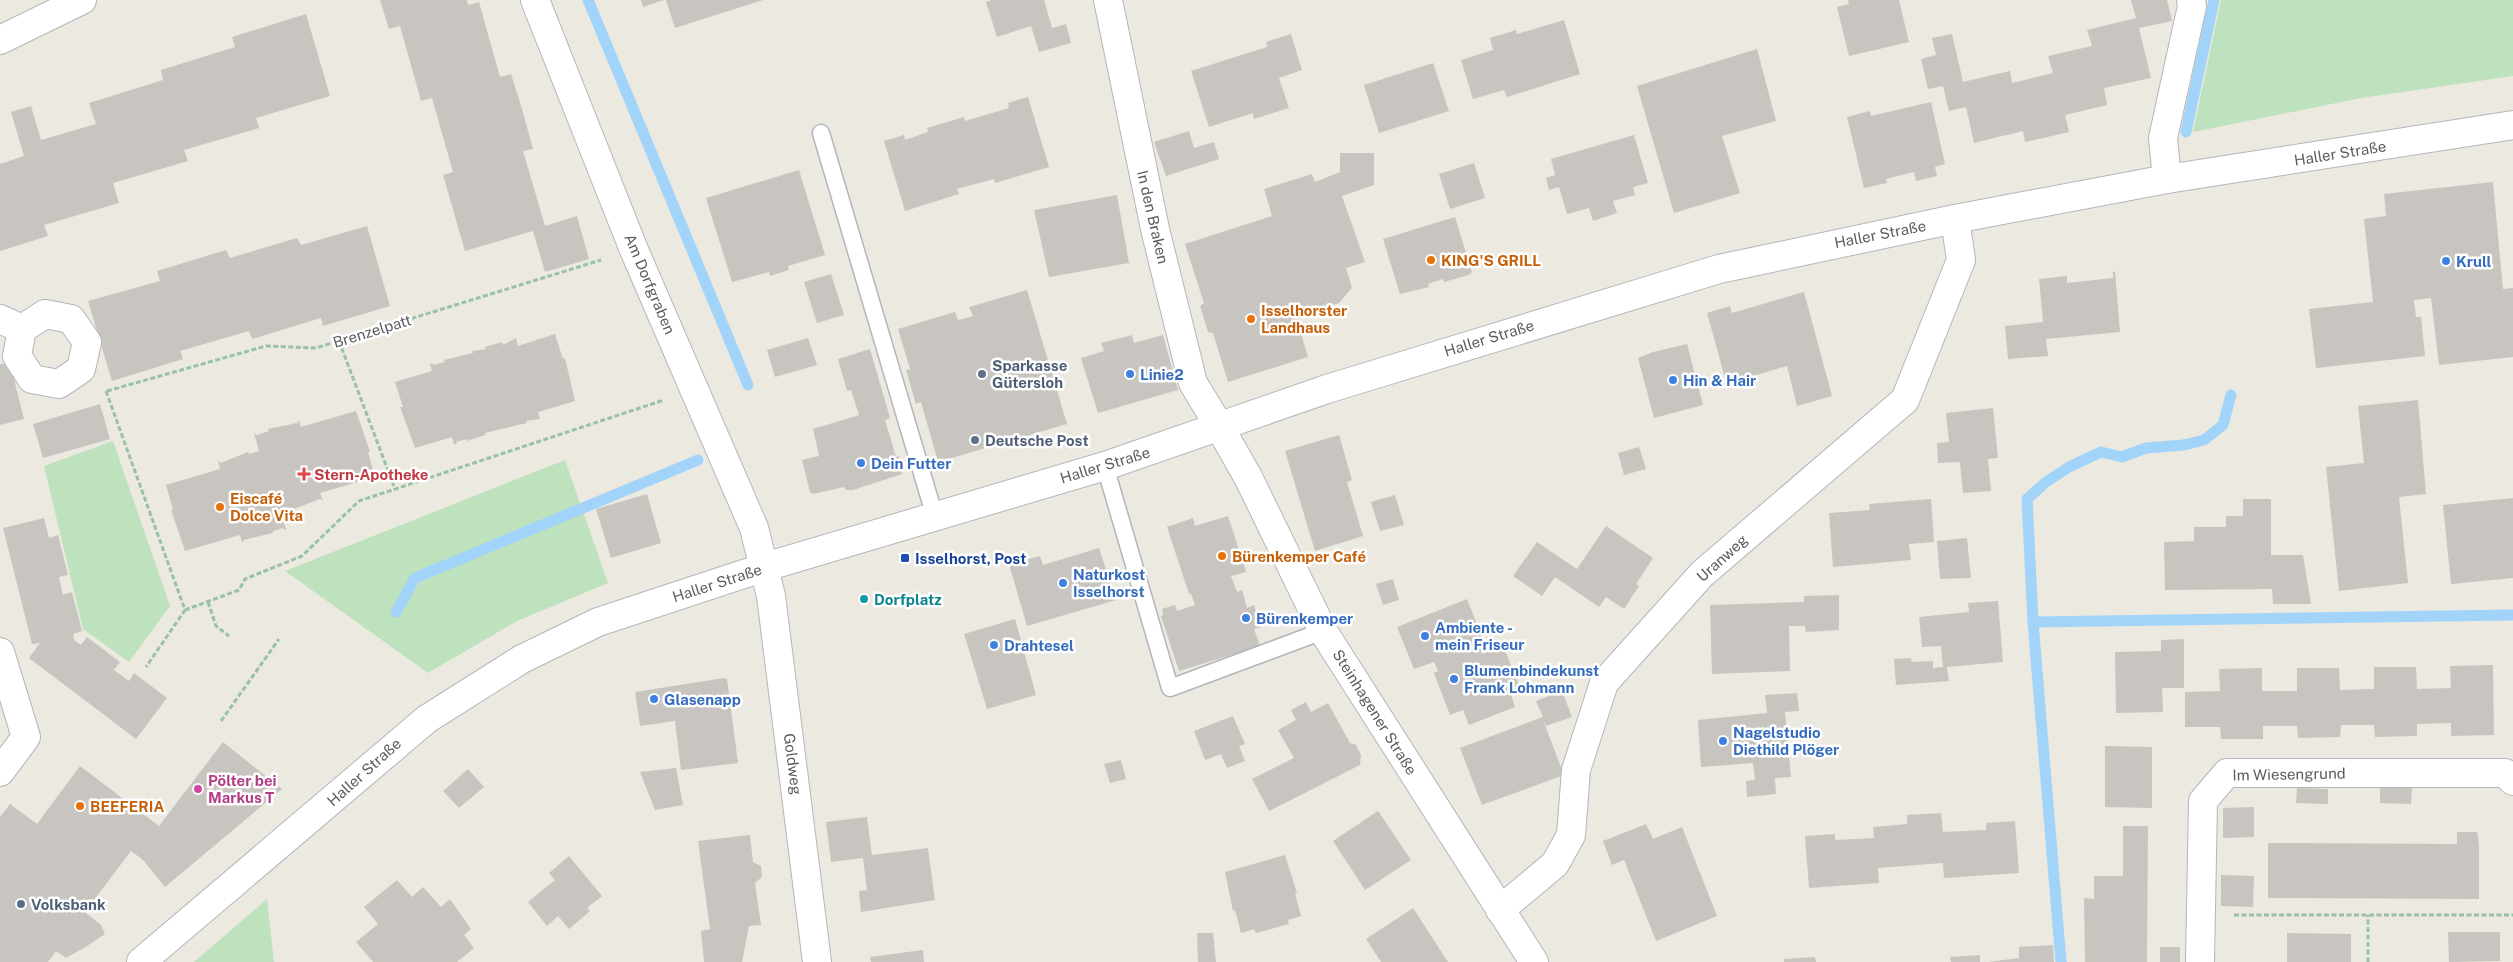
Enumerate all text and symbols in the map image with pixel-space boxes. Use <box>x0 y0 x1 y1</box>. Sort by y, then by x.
street label: Haller Straße <box>2293 137 2387 169</box>
street label: In den Braken <box>1134 169 1172 265</box>
street label: Haller Straße <box>1833 217 1927 251</box>
street label: Am Dorfgraben <box>621 231 679 337</box>
place label: KING'S GRILL <box>1441 252 1541 269</box>
place label: Krull <box>2456 253 2492 270</box>
marker: KING'S GRILL <box>1425 254 1437 266</box>
marker: Krull <box>2440 255 2452 267</box>
place label: Isselhorster Landhaus <box>1261 302 1347 336</box>
street label: Brenzelpatt <box>331 311 413 351</box>
marker: Isselhorster Landhaus <box>1245 313 1257 325</box>
street label: Haller Straße <box>1442 316 1536 360</box>
place label: Sparkasse Gütersloh <box>992 357 1067 391</box>
place label: Linie2 <box>1140 366 1184 383</box>
marker: Sparkasse Gütersloh <box>976 368 988 380</box>
marker: Linie2 <box>1124 368 1136 380</box>
place label: Hin & Hair <box>1683 372 1756 389</box>
marker: Hin & Hair <box>1667 374 1679 386</box>
place label: Deutsche Post <box>985 432 1089 449</box>
marker: Deutsche Post <box>969 434 981 446</box>
street label: Haller Straße <box>1058 443 1152 487</box>
place label: Dein Futter <box>871 455 951 472</box>
marker: Dein Futter <box>855 457 867 469</box>
place label: Stern-Apotheke <box>314 466 429 483</box>
marker: Stern-Apotheke <box>298 468 310 480</box>
place label: Eiscafé Dolce Vita <box>230 490 303 524</box>
marker: Eiscafé Dolce Vita <box>214 501 226 513</box>
street label: Uranweg <box>1693 531 1751 585</box>
place label: Bürenkemper Café <box>1232 548 1366 565</box>
place label: Isselhorst, Post <box>915 550 1026 567</box>
marker: Bürenkemper Café <box>1216 550 1228 562</box>
marker: Isselhorst, Post <box>899 552 911 564</box>
street label: Haller Straße <box>670 561 764 605</box>
place label: Naturkost Isselhorst <box>1073 566 1145 600</box>
marker: Naturkost Isselhorst <box>1057 577 1069 589</box>
place label: Dorfplatz <box>874 591 942 608</box>
marker: Dorfplatz <box>858 593 870 605</box>
place label: Bürenkemper <box>1256 610 1353 627</box>
marker: Bürenkemper <box>1240 612 1252 624</box>
place label: Ambiente - mein Friseur <box>1435 619 1524 653</box>
marker: Ambiente - mein Friseur <box>1419 630 1431 642</box>
place label: Drahtesel <box>1004 637 1074 654</box>
marker: Drahtesel <box>988 639 1000 651</box>
street label: Steinhagener Straße <box>1330 646 1420 778</box>
place label: Blumenbindekunst Frank Lohmann <box>1464 662 1599 696</box>
marker: Blumenbindekunst Frank Lohmann <box>1448 673 1460 685</box>
place label: Glasenapp <box>664 691 741 708</box>
marker: Glasenapp <box>648 693 660 705</box>
place label: Nagelstudio Diethild Plöger <box>1733 724 1839 758</box>
street label: Goldweg <box>781 732 805 796</box>
street label: Haller Straße <box>324 735 404 809</box>
marker: Nagelstudio Diethild Plöger <box>1717 735 1729 747</box>
street label: Im Wiesengrund <box>2232 765 2346 783</box>
place label: Pölter bei Markus T <box>208 772 277 806</box>
marker: Pölter bei Markus T <box>192 783 204 795</box>
place label: BEEFERIA <box>90 798 164 815</box>
marker: BEEFERIA <box>74 800 86 812</box>
place label: Volksbank <box>31 896 106 913</box>
marker: Volksbank <box>15 898 27 910</box>

